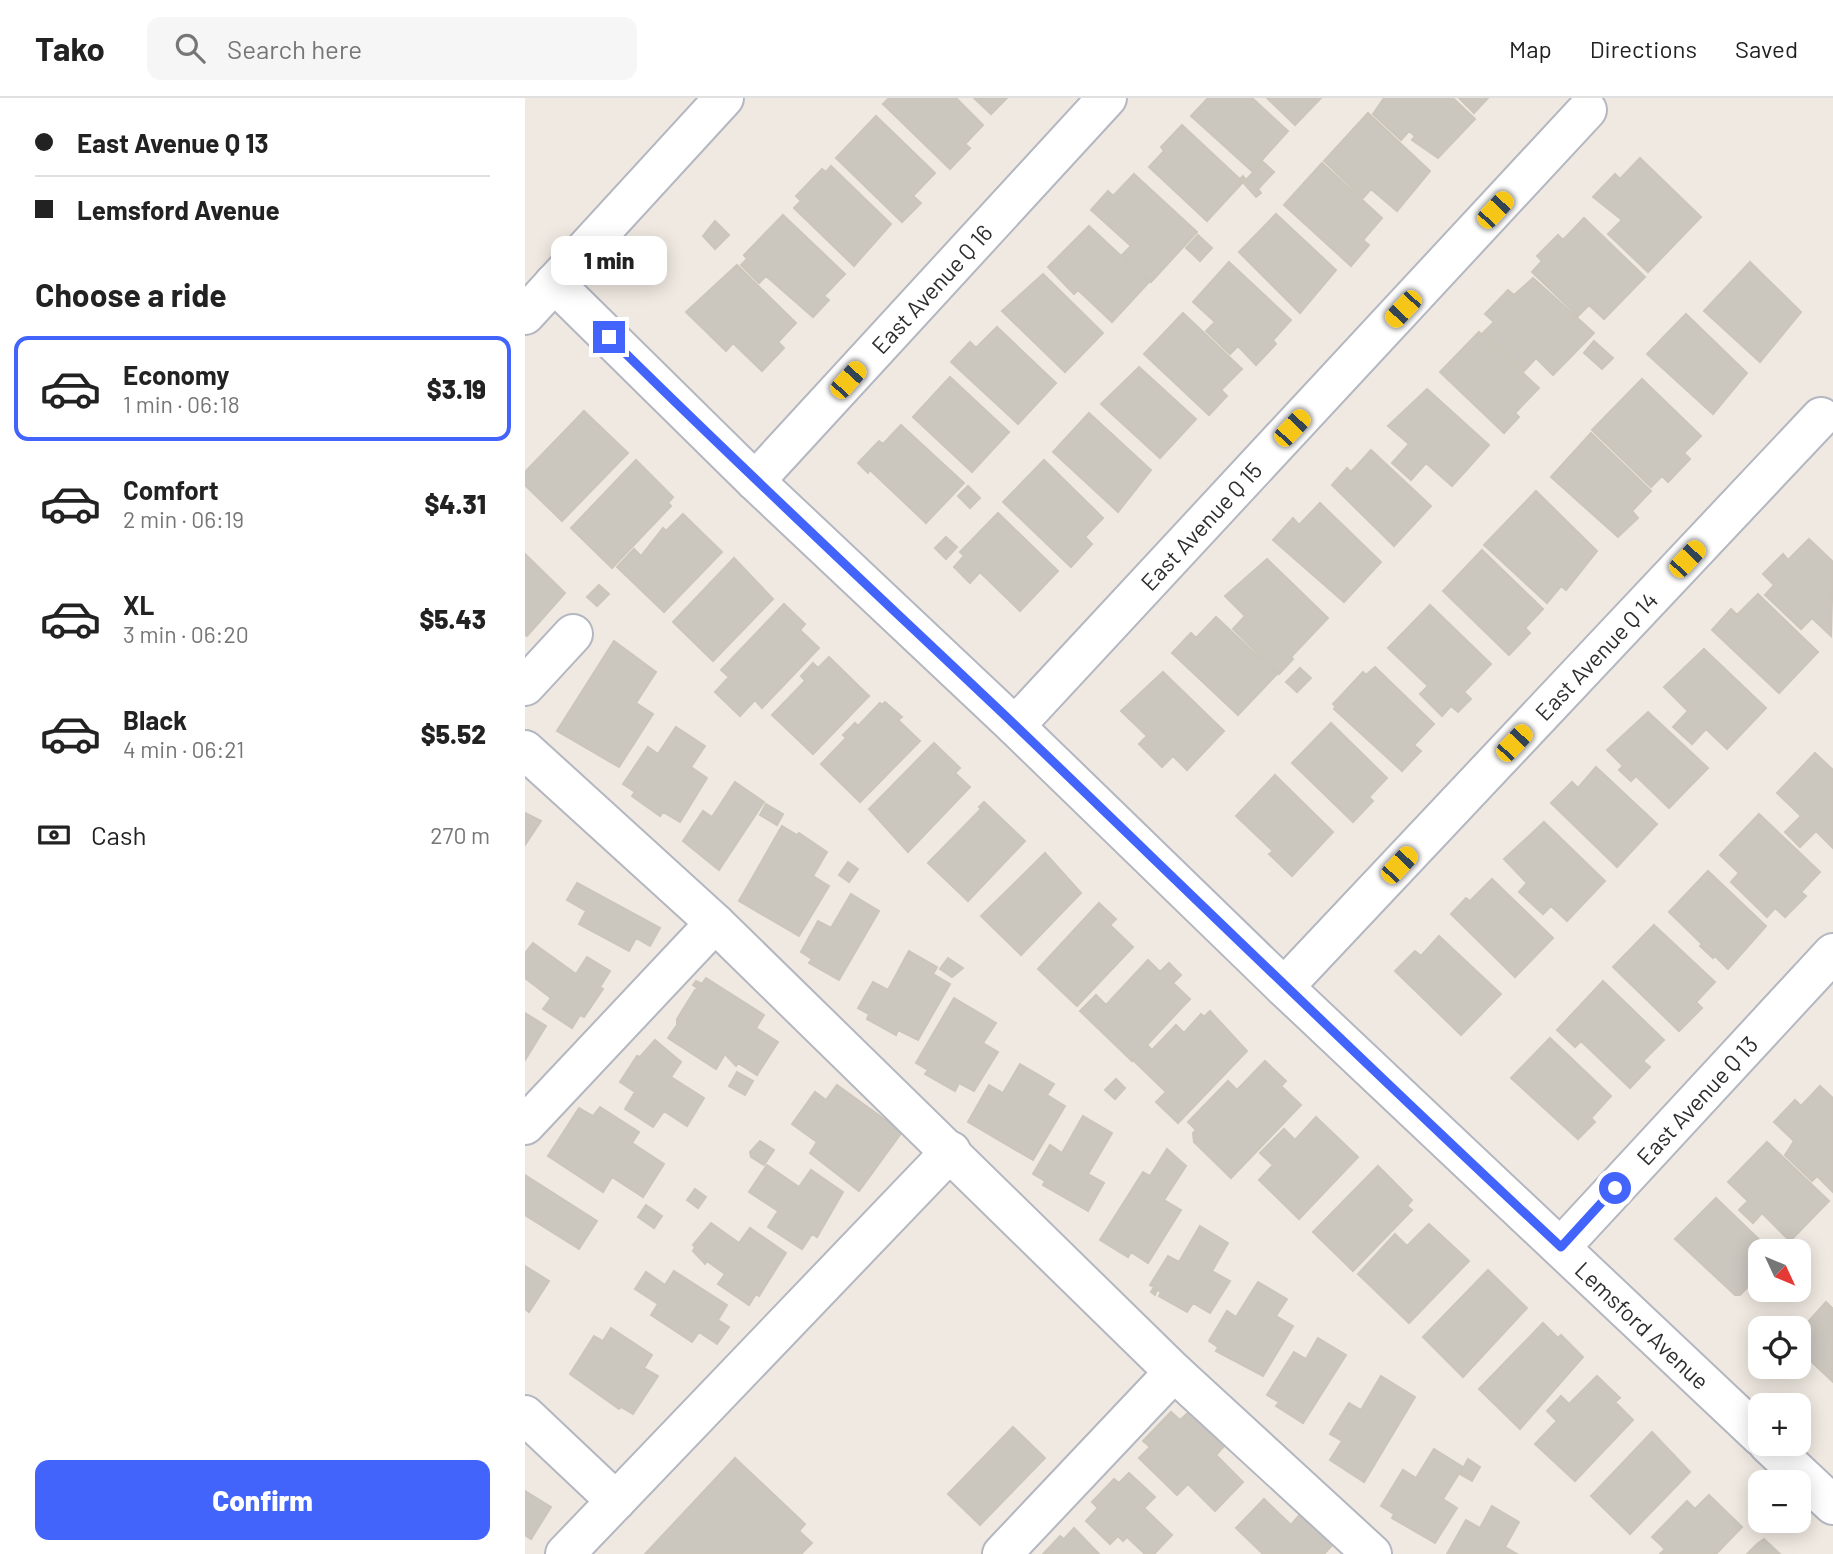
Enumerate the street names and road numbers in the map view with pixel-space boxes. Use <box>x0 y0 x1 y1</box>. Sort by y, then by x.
street label: East Avenue Q 16 <box>865 219 998 359</box>
street label: East Avenue Q 15 <box>1134 456 1267 596</box>
street label: East Avenue Q 14 <box>1529 586 1663 726</box>
street label: East Avenue Q 13 <box>1630 1030 1763 1170</box>
street label: Lemsford Avenue <box>1570 1255 1715 1395</box>

